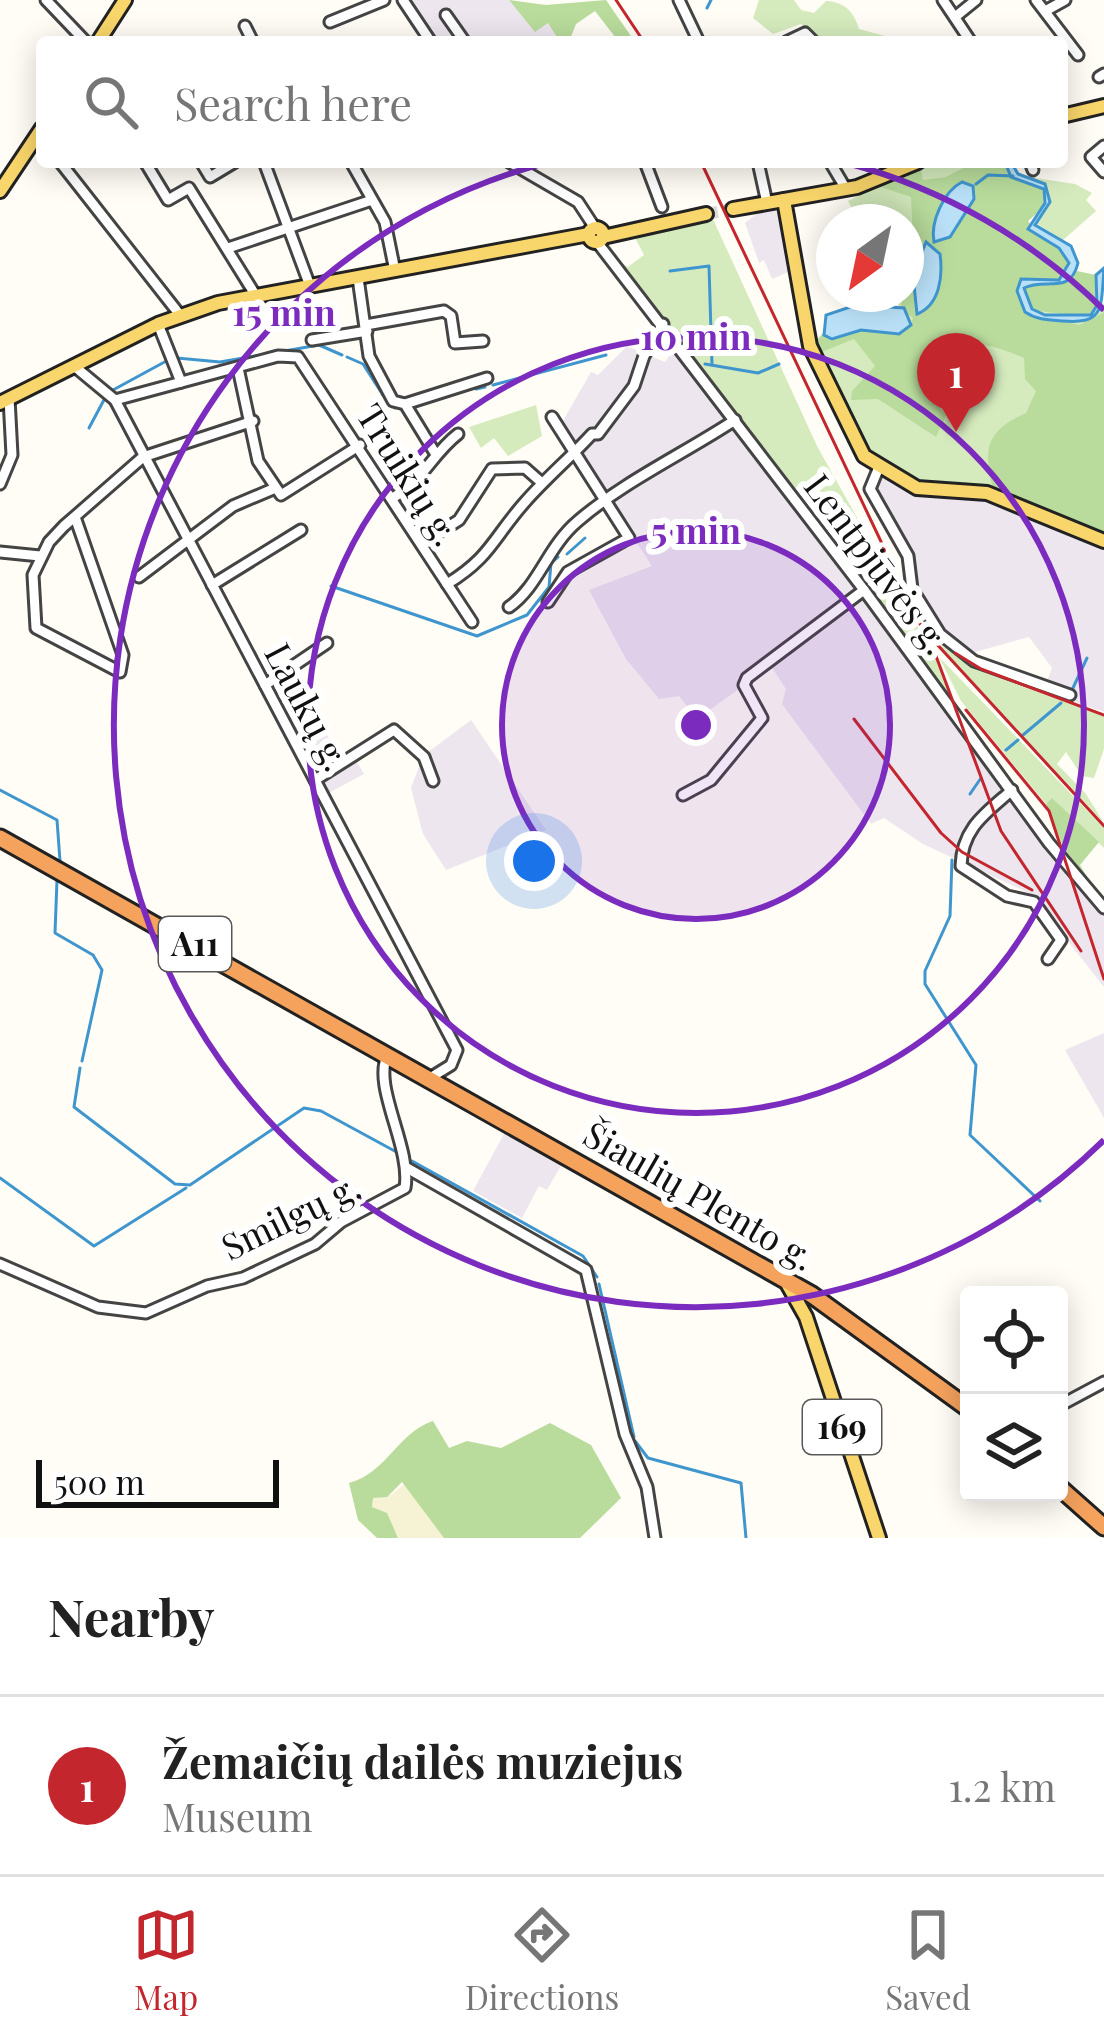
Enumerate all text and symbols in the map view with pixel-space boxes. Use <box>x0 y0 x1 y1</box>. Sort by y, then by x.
search box <box>36 36 1068 168</box>
icon: search <box>78 69 144 135</box>
text: Search here <box>174 72 412 132</box>
north arrow <box>816 204 924 312</box>
text: 15 min <box>232 287 336 335</box>
text: 10 min <box>640 311 752 359</box>
pin: 1 <box>917 333 995 432</box>
street label: Truikių g. <box>347 394 472 554</box>
street label: Lentpjūvės g. <box>795 463 962 663</box>
text: 5 min <box>651 505 741 553</box>
street label: Laukų g. <box>255 634 362 778</box>
centre of rings <box>675 704 717 746</box>
your location <box>504 831 564 891</box>
road number: A11 <box>159 917 231 971</box>
street label: Šiaulių Plento g. <box>576 1109 824 1280</box>
street label: Smilgų g. <box>213 1161 368 1269</box>
map controls <box>960 1286 1068 1502</box>
button: locate <box>960 1286 1068 1394</box>
button: layers <box>960 1394 1068 1502</box>
road number: 169 <box>803 1400 881 1454</box>
scale bar <box>36 1454 279 1507</box>
text: 500 m <box>54 1459 145 1503</box>
text: Nearby <box>48 1582 214 1650</box>
text: Žemaičių dailės muziejus <box>162 1730 683 1790</box>
text: 1 <box>80 1760 94 1812</box>
text: 1.2 km <box>948 1760 1056 1812</box>
text: Museum <box>162 1790 313 1842</box>
tab: Map <box>133 1902 199 2018</box>
tab: Directions <box>465 1902 619 2018</box>
tab: Saved <box>885 1902 971 2018</box>

